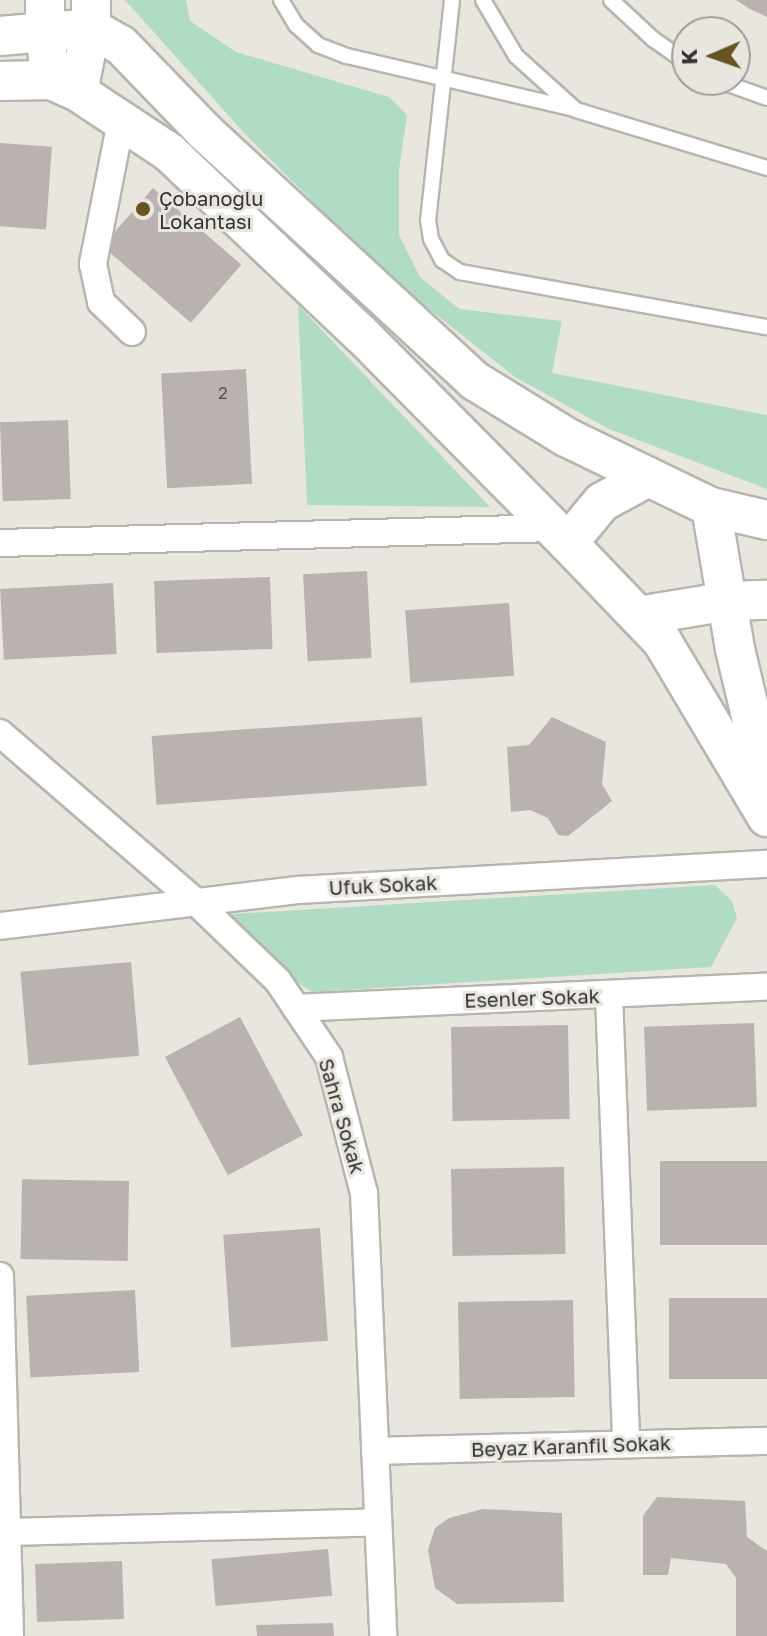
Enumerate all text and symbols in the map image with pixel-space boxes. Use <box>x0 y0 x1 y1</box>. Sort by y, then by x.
north arrow <box>671 16 751 96</box>
text: K <box>675 48 702 65</box>
place label: Çobanoğlu Lokantası <box>159 186 263 233</box>
marker: Çobanoğlu Lokantası <box>134 200 152 218</box>
house number: 2 <box>218 383 228 403</box>
street label: Ufuk Sokak <box>328 870 438 900</box>
street label: Esenler Sokak <box>464 984 600 1012</box>
street label: Sahra Sokak <box>314 1056 370 1176</box>
street label: Beyaz Karanfil Sokak <box>470 1431 672 1461</box>

